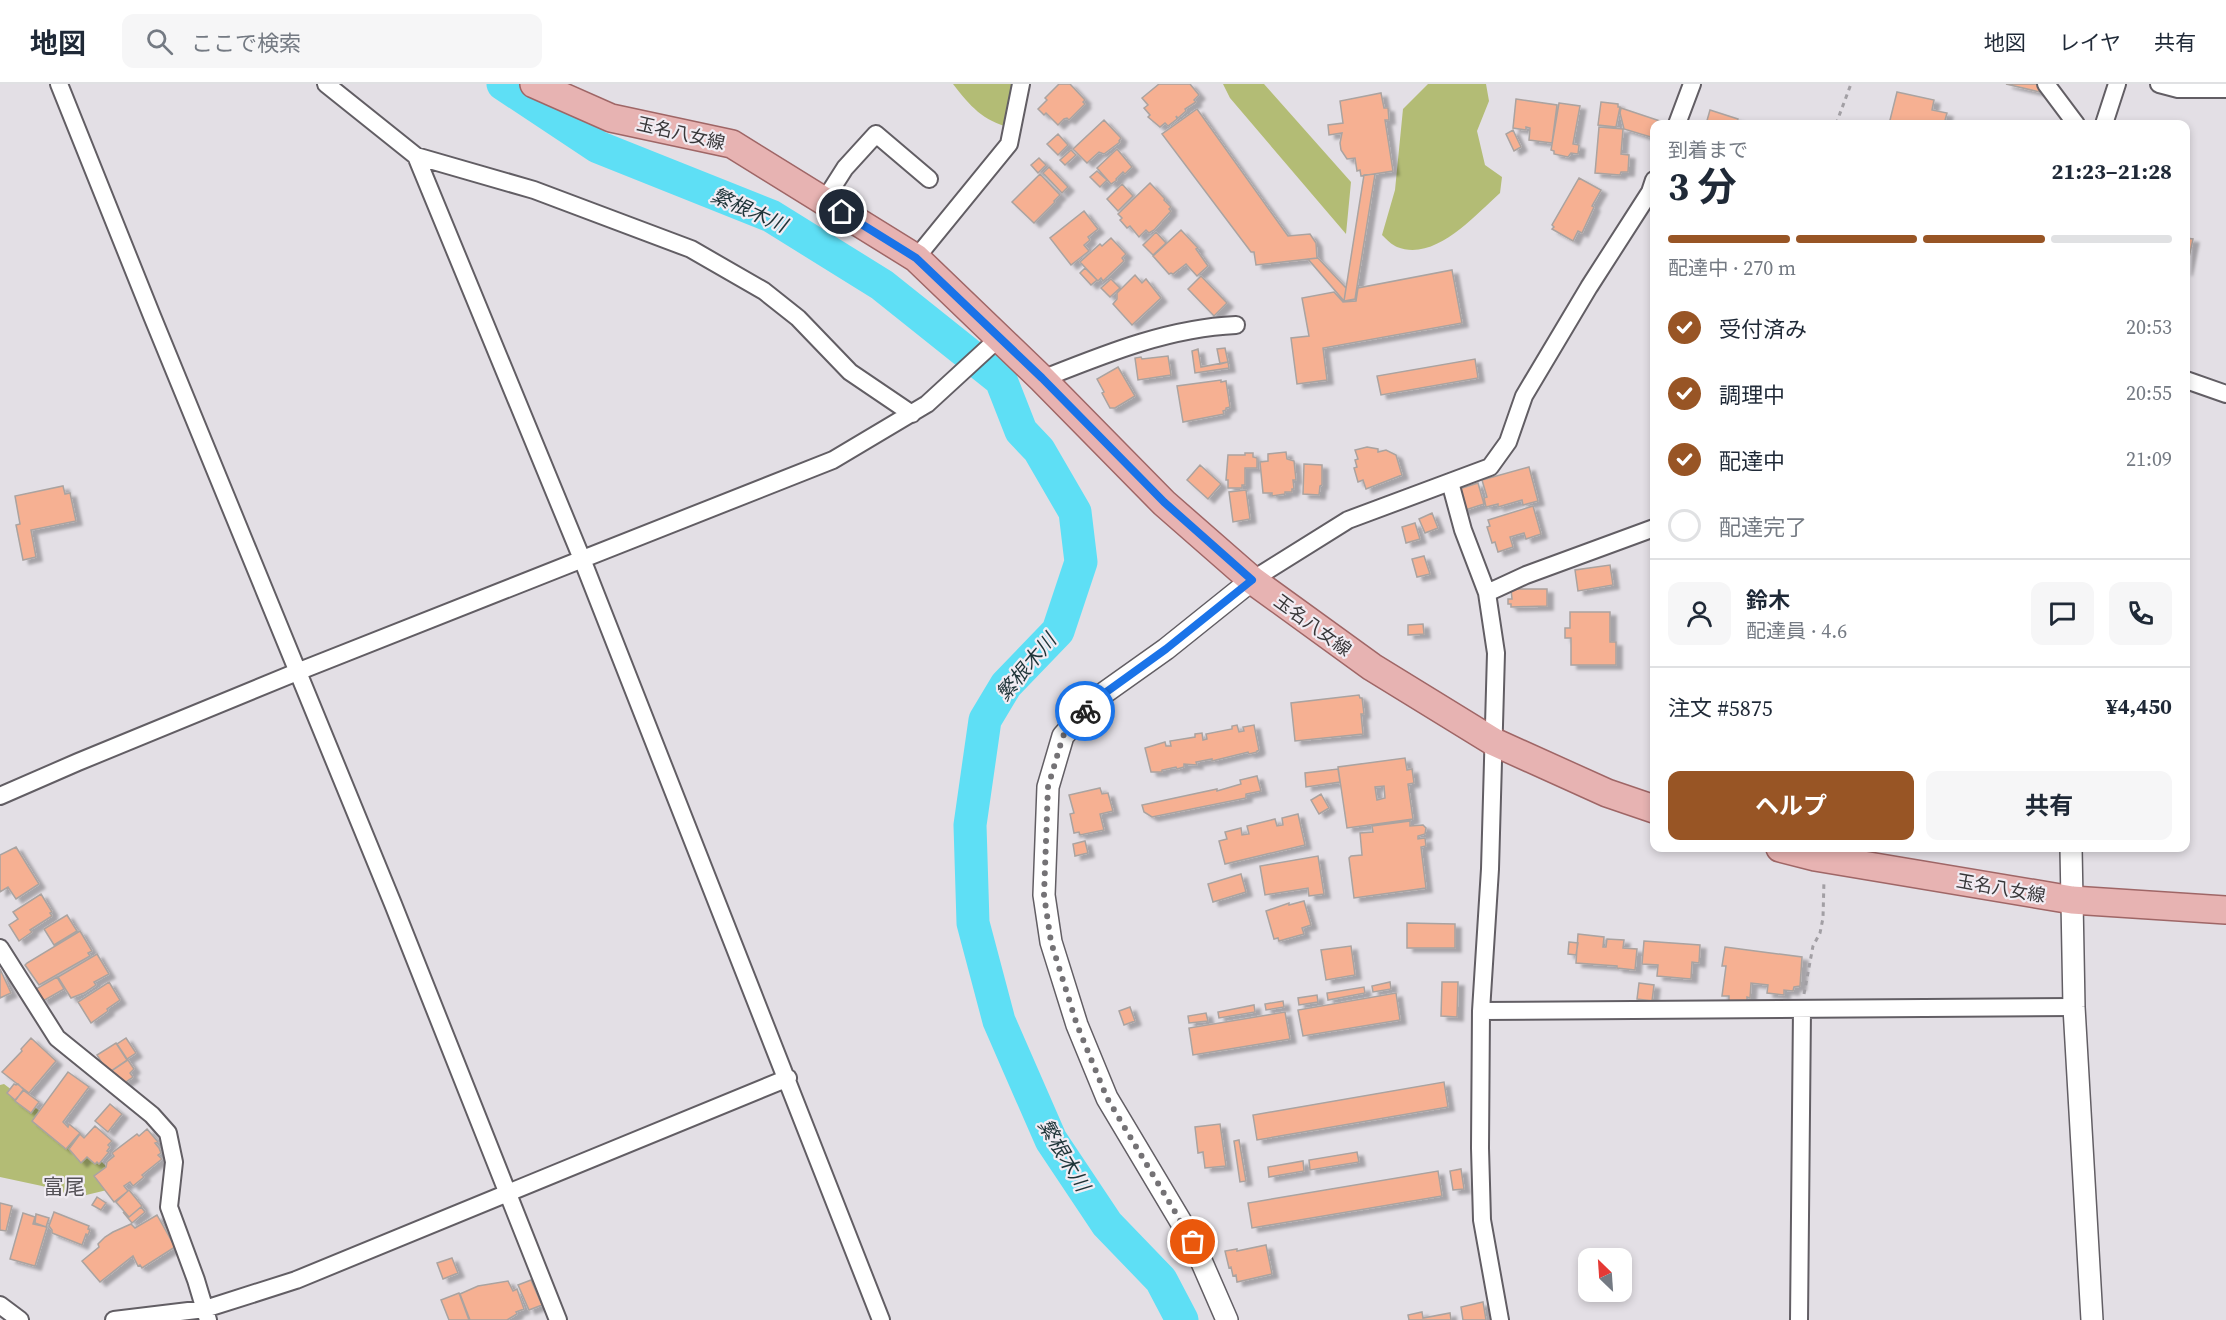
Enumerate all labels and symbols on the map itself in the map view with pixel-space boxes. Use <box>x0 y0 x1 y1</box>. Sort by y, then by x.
street label: 玉名八女線 <box>634 111 728 155</box>
water label: 繁根木川 <box>707 181 793 240</box>
pin <box>816 186 867 237</box>
street label: 玉名八女線 <box>1269 588 1357 662</box>
water label: 繁根木川 <box>990 626 1064 707</box>
courier <box>1055 681 1115 741</box>
street label: 玉名八女線 <box>1955 868 2047 908</box>
water label: 繁根木川 <box>1031 1114 1098 1198</box>
district label: 富尾 <box>43 1172 85 1201</box>
pin <box>1167 1216 1218 1267</box>
north arrow <box>1578 1248 1632 1302</box>

